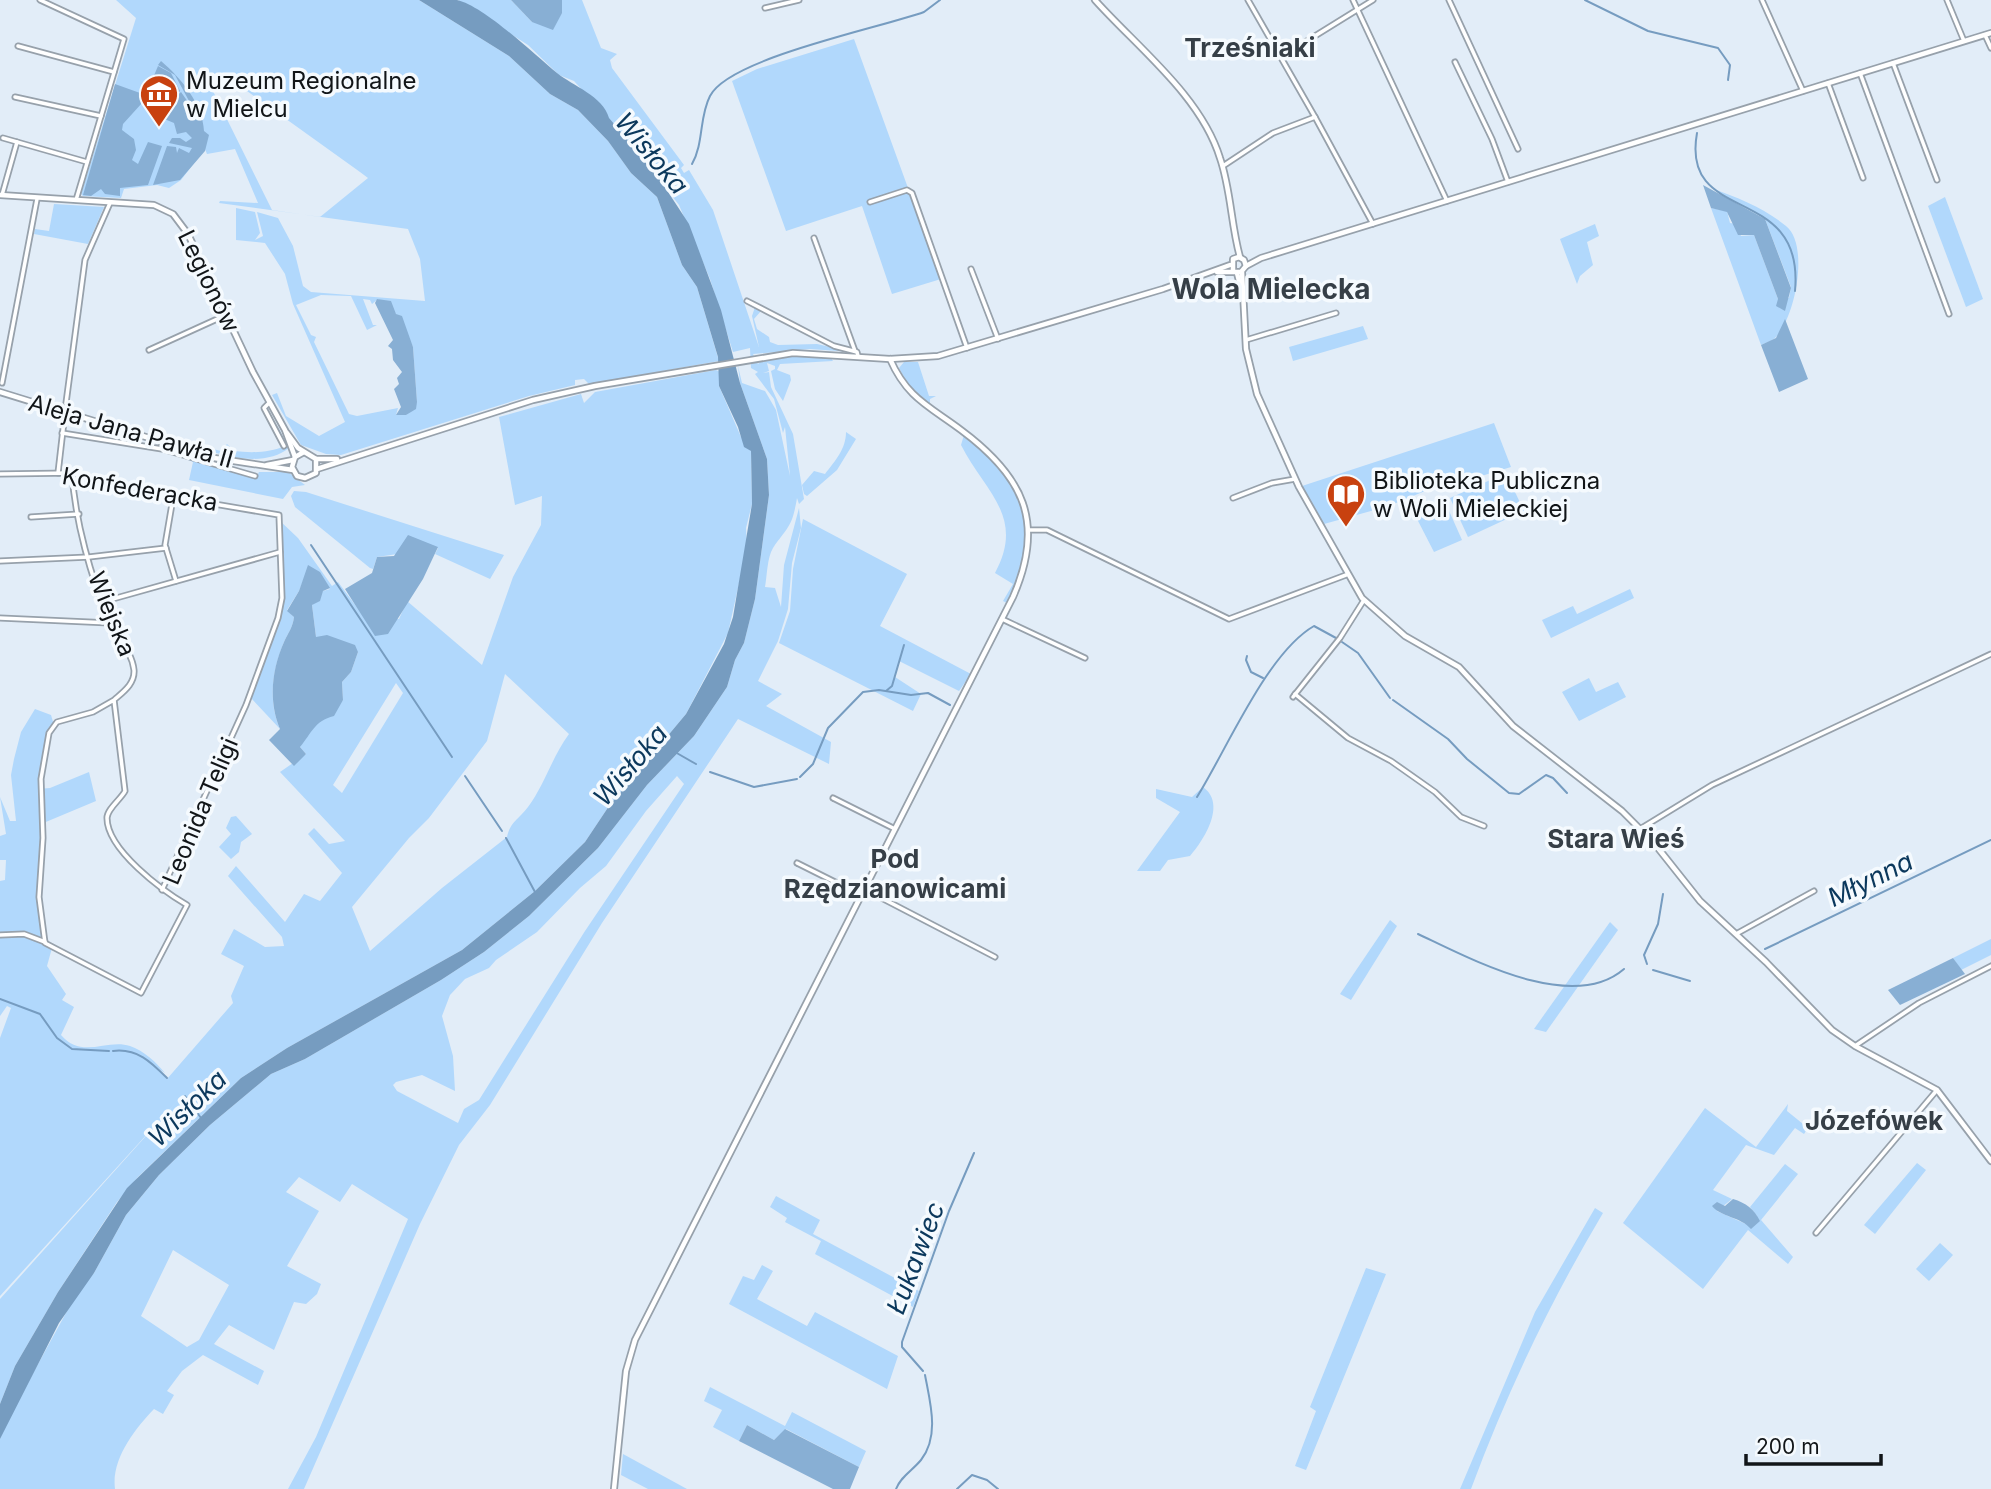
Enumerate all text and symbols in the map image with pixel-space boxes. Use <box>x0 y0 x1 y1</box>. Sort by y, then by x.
district label: Trześniaki <box>1184 32 1316 63</box>
place label: Muzeum Regionalne w Mielcu <box>186 66 416 123</box>
museum icon: Muzeum Regionalne w Mielcu <box>138 73 180 128</box>
water label: Wisłoka <box>609 106 695 200</box>
street label: Legionów <box>172 225 246 337</box>
district label: Wola Mielecka <box>1172 272 1370 306</box>
street label: Aleja Jana Pawła II <box>25 388 237 474</box>
street label: Konfederacka <box>60 461 220 517</box>
place label: Biblioteka Publiczna w Woli Mieleckiej <box>1373 466 1600 523</box>
library icon: Biblioteka Publiczna w Woli Mieleckiej <box>1325 473 1367 528</box>
street label: Wiejska <box>82 567 142 661</box>
water label: Wisłoka <box>586 718 674 812</box>
street label: Leonida Teligi <box>156 733 244 889</box>
district label: Stara Wieś <box>1547 823 1685 854</box>
district label: Pod Rzędzianowicami <box>784 843 1006 904</box>
water label: Młynna <box>1822 845 1918 913</box>
water label: Wisłoka <box>141 1063 233 1153</box>
district label: Józefówek <box>1805 1105 1943 1136</box>
water label: Łukawiec <box>880 1198 951 1318</box>
scale bar <box>1746 1422 1881 1466</box>
text: 200 m <box>1756 1434 1820 1459</box>

